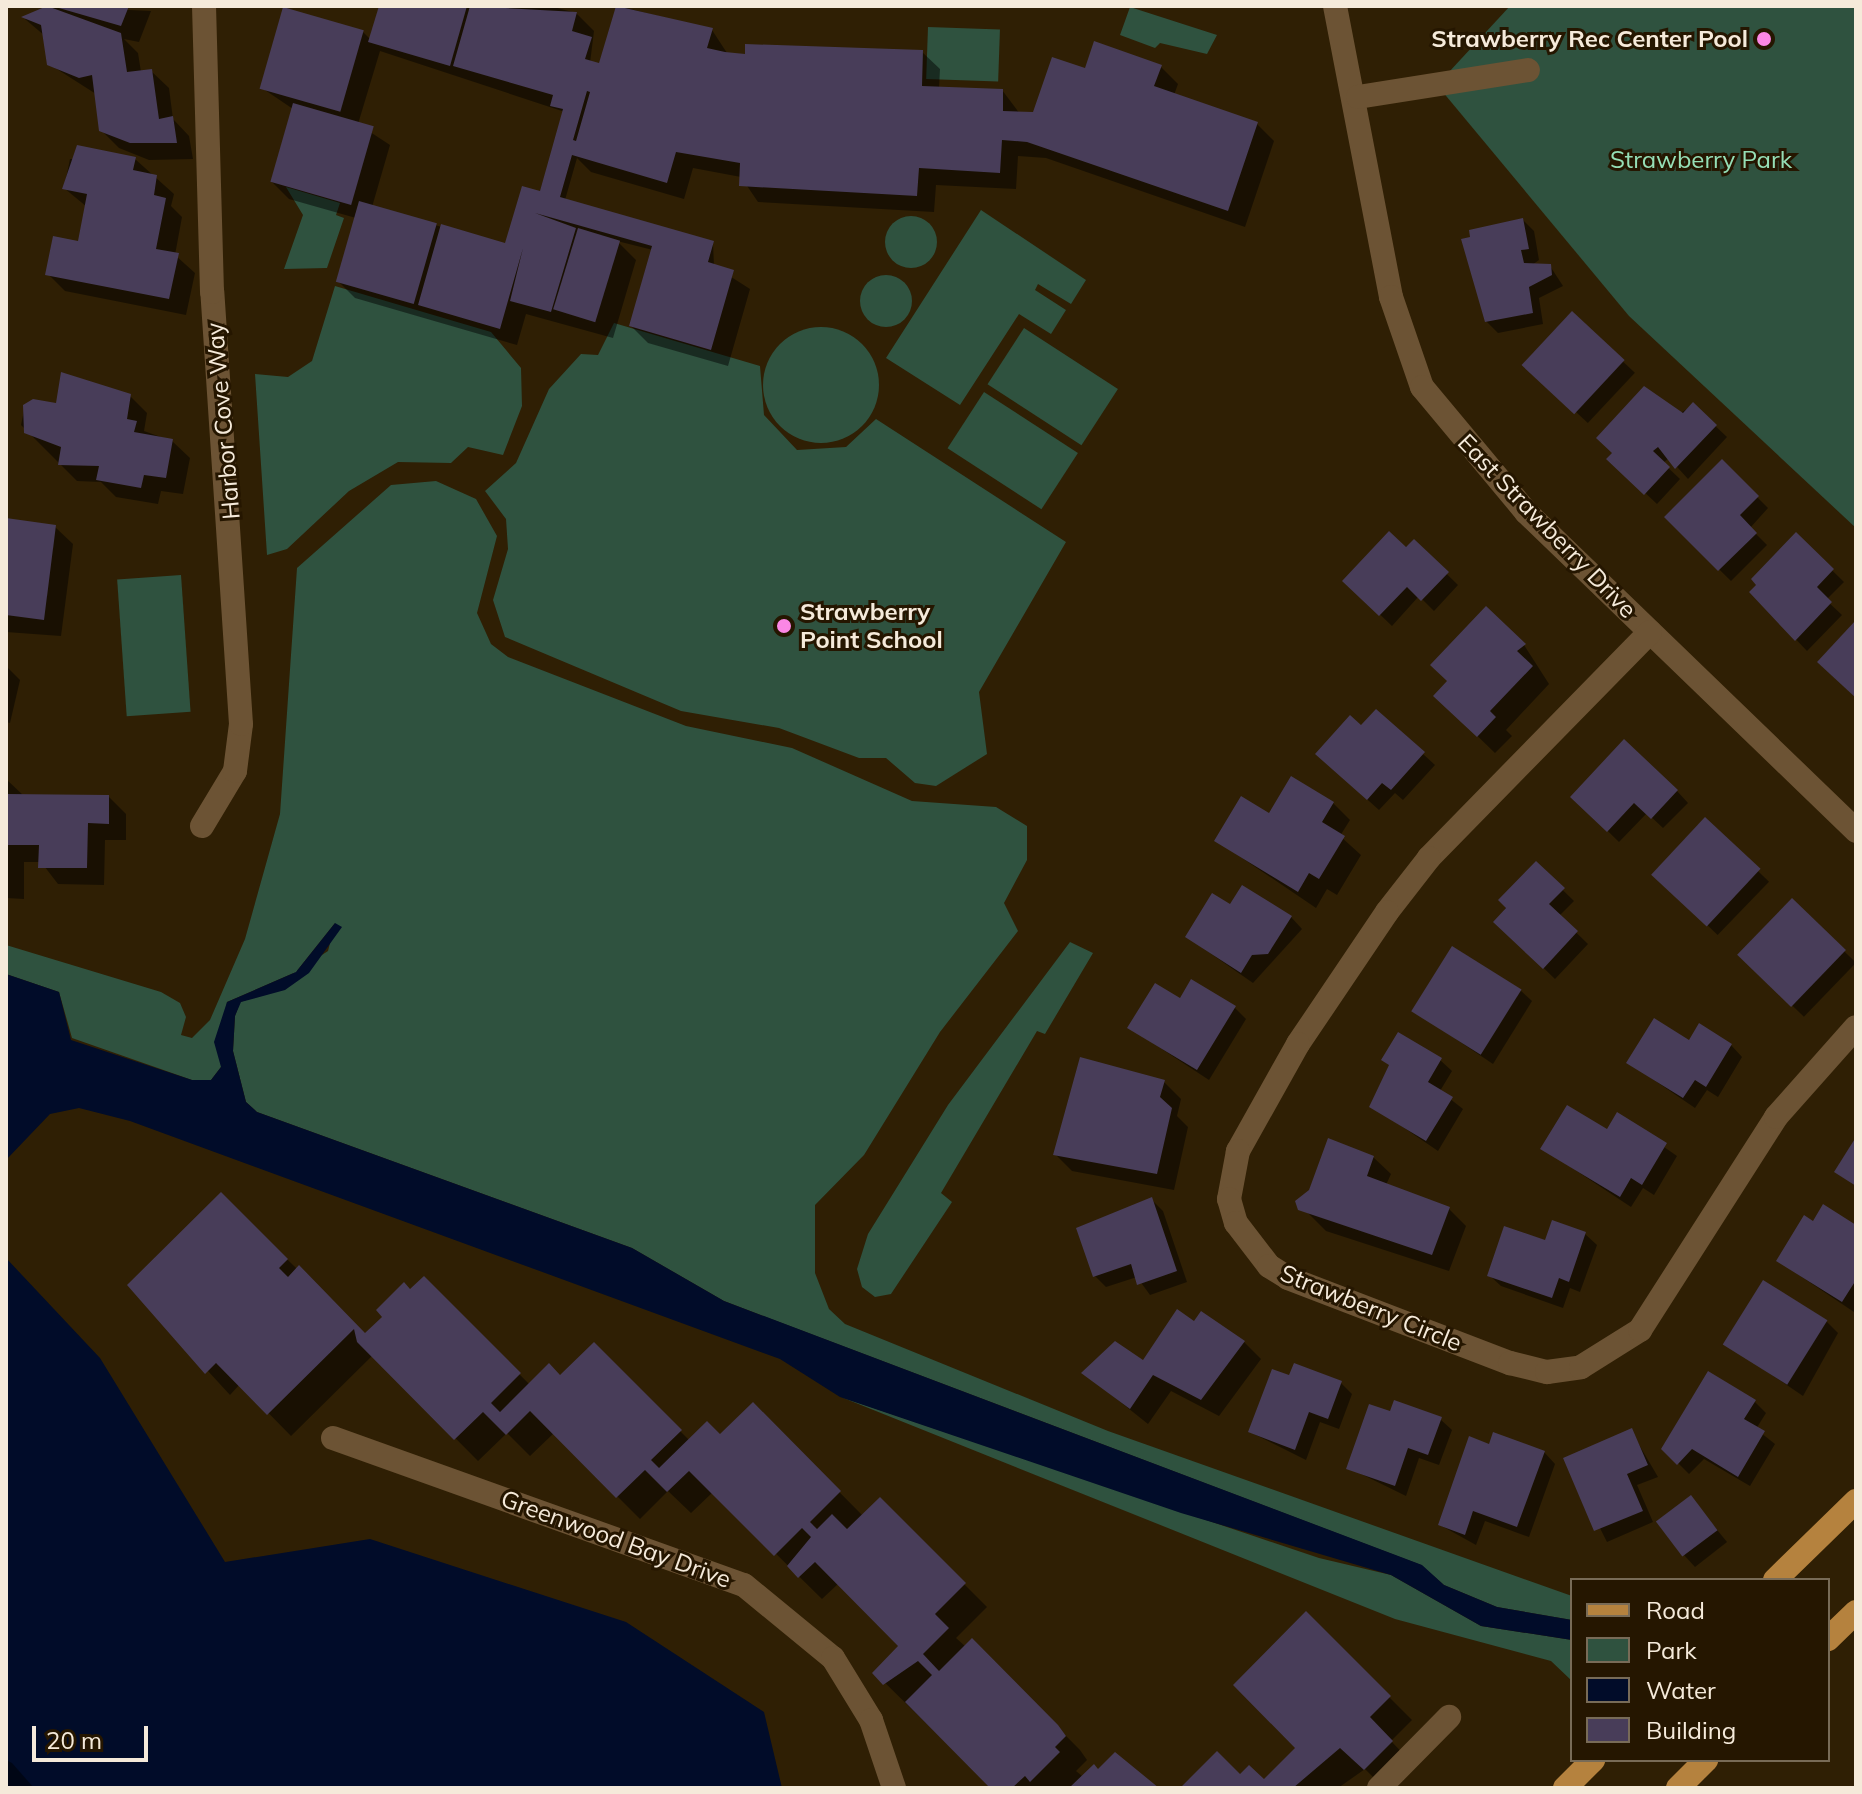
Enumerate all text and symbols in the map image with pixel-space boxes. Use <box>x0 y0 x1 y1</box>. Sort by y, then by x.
place label: Strawberry Rec Center Pool <box>1431 25 1748 53</box>
marker: Strawberry Rec Center Pool <box>1755 30 1773 48</box>
park label: Strawberry Park <box>1610 146 1792 174</box>
street label: Harbor Cove Way <box>200 321 246 521</box>
street label: East Strawberry Drive <box>1452 428 1642 624</box>
place label: Strawberry Point School <box>800 598 943 654</box>
marker: Strawberry Point School <box>775 617 793 635</box>
street label: Strawberry Circle <box>1276 1259 1466 1357</box>
street label: Greenwood Bay Drive <box>497 1484 735 1594</box>
legend <box>1570 1578 1830 1762</box>
text: Road <box>1646 1595 1705 1625</box>
text: Park <box>1646 1635 1697 1665</box>
text: Water <box>1646 1675 1716 1705</box>
scale bar <box>36 1710 152 1760</box>
text: Building <box>1646 1715 1736 1745</box>
text: 20 m <box>46 1725 102 1755</box>

